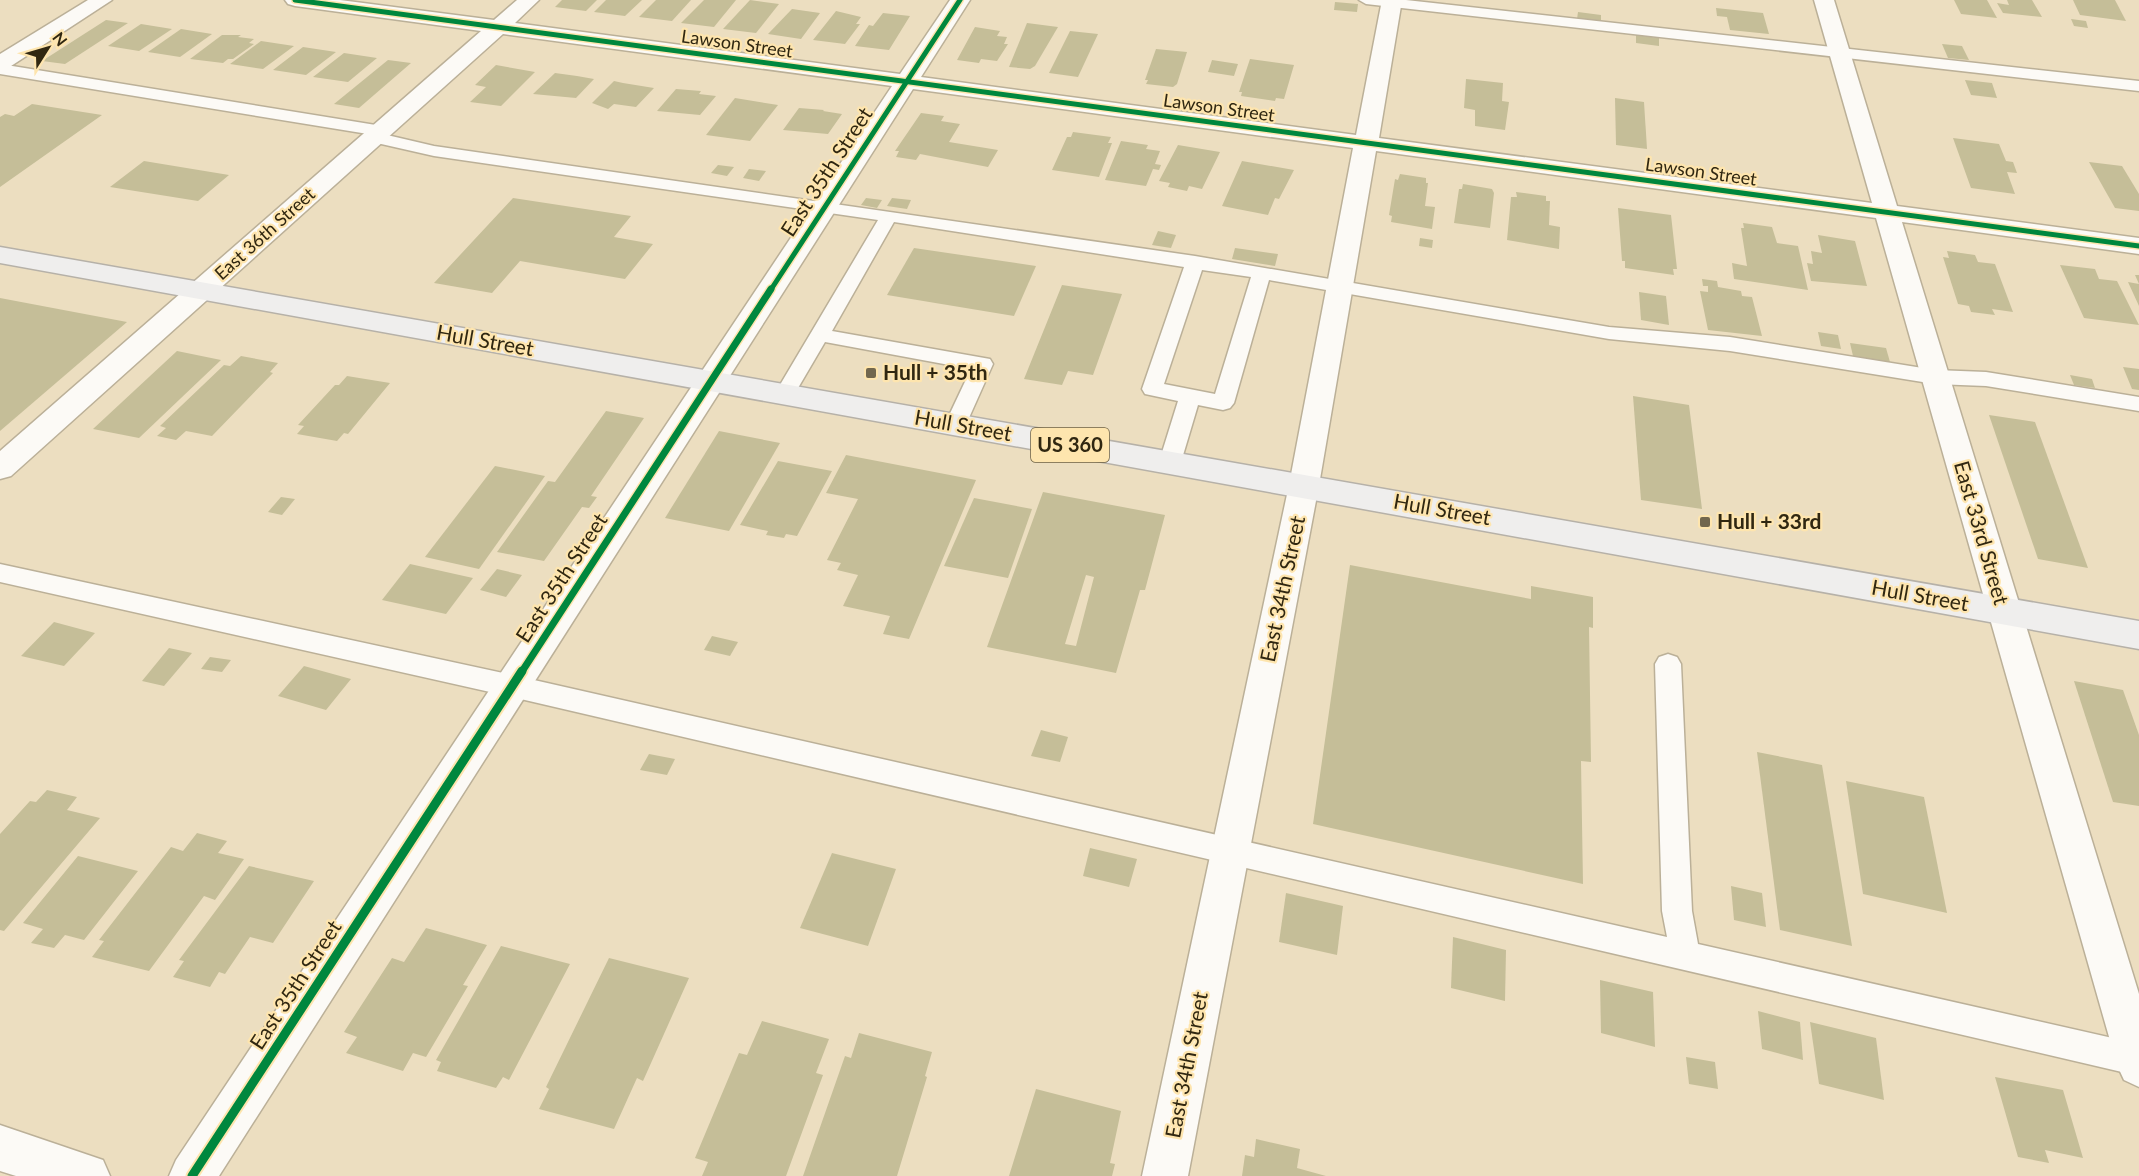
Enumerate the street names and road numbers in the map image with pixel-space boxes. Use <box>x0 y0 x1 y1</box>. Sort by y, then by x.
street label: Lawson Street <box>680 24 795 62</box>
street label: Lawson Street <box>1162 88 1277 126</box>
street label: East 35th Street <box>775 102 877 240</box>
street label: Lawson Street <box>1644 152 1759 190</box>
street label: East 36th Street <box>210 182 319 284</box>
street label: Hull Street <box>435 319 536 360</box>
street label: Hull Street <box>913 404 1014 445</box>
road number: US 360 <box>1031 428 1109 462</box>
street label: East 33rd Street <box>1950 458 2015 608</box>
street label: Hull Street <box>1392 488 1493 529</box>
street label: East 35th Street <box>510 508 612 646</box>
street label: East 34th Street <box>1254 513 1309 664</box>
street label: Hull Street <box>1870 574 1971 615</box>
street label: East 35th Street <box>244 915 346 1053</box>
street label: East 34th Street <box>1159 989 1212 1140</box>

